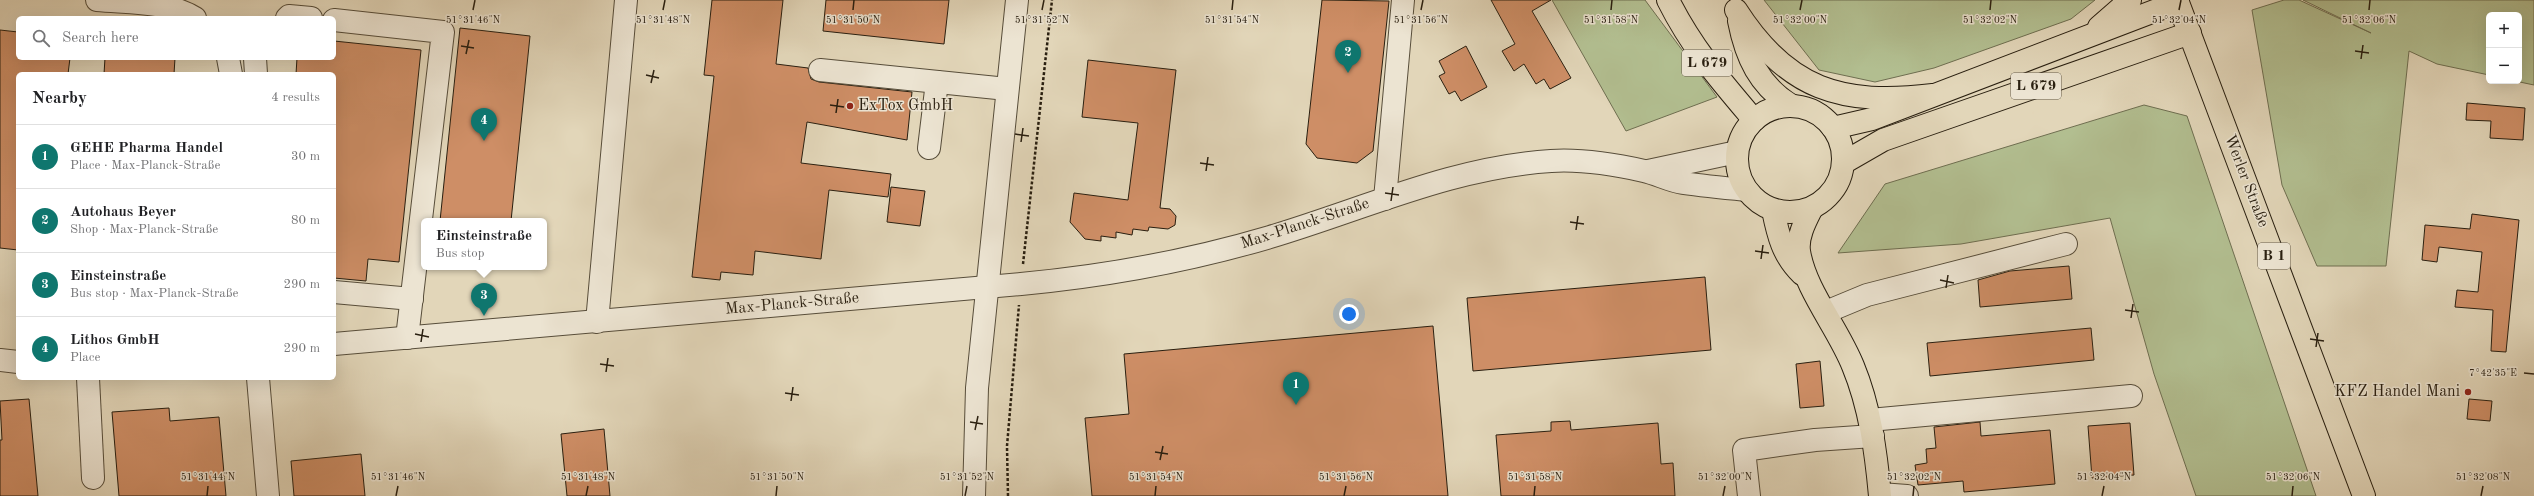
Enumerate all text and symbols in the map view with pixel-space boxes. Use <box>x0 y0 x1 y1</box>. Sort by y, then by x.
map controls <box>2486 12 2522 84</box>
button: + <box>2486 12 2522 48</box>
text: 51°31'46"N <box>446 15 501 25</box>
text: 51°31'48"N <box>636 15 691 25</box>
text: 51°31'50"N <box>826 15 881 25</box>
text: 51°31'52"N <box>1015 15 1070 25</box>
text: 51°31'54"N <box>1205 15 1260 25</box>
text: 51°31'56"N <box>1394 15 1449 25</box>
text: 51°31'58"N <box>1584 15 1639 25</box>
text: 51°32'00"N <box>1773 15 1828 25</box>
text: 51°32'02"N <box>1963 15 2018 25</box>
text: 51°32'04"N <box>2152 15 2207 25</box>
text: 51°32'06"N <box>2342 15 2397 25</box>
search box <box>16 16 336 60</box>
icon: search <box>30 27 52 49</box>
text: Search here <box>62 31 139 46</box>
pin: 2 <box>1335 40 1361 73</box>
button: − <box>2486 48 2522 84</box>
road number: L 679 <box>1682 50 1732 76</box>
road number: L 679 <box>2011 73 2061 99</box>
text: Nearby <box>32 90 87 107</box>
text: 4 results <box>271 91 320 104</box>
place label: ExTox GmbH <box>858 98 953 114</box>
marker: ExTox GmbH <box>845 101 855 111</box>
pin: 4 <box>471 108 497 141</box>
street label: Werler Straße <box>2221 132 2271 230</box>
text: GEHE Pharma Handel <box>70 141 223 156</box>
text: 1 <box>41 150 49 163</box>
text: 30 m <box>291 150 320 163</box>
text: Place · Max-Planck-Straße <box>70 159 220 172</box>
street label: Max-Planck-Straße <box>1239 196 1371 252</box>
text: Autohaus Beyer <box>70 205 176 220</box>
text: 2 <box>41 214 49 227</box>
text: 80 m <box>291 214 320 227</box>
popup <box>421 218 547 270</box>
text: Shop · Max-Planck-Straße <box>70 223 218 236</box>
text: Einsteinstraße <box>436 229 532 244</box>
road number: B 1 <box>2258 243 2290 269</box>
text: Bus stop <box>436 247 484 260</box>
text: Einsteinstraße <box>70 269 166 284</box>
text: 3 <box>41 278 49 291</box>
text: 290 m <box>283 278 320 291</box>
pin: 3 <box>471 283 497 316</box>
text: Bus stop · Max-Planck-Straße <box>70 287 239 300</box>
street label: Max-Planck-Straße <box>724 290 860 318</box>
your location <box>1339 304 1359 324</box>
text: Lithos GmbH <box>70 333 160 348</box>
text: 4 <box>41 342 49 355</box>
text: 290 m <box>283 342 320 355</box>
text: Place <box>70 351 100 364</box>
text: 7°42'35"E <box>2469 368 2517 378</box>
pin: 1 <box>1283 372 1309 405</box>
place label: KFZ Handel Mani <box>2334 384 2460 400</box>
marker: KFZ Handel Mani <box>2463 387 2473 397</box>
text: 51°31'44"N <box>181 472 236 482</box>
text: 51°31'46"N <box>371 472 426 482</box>
text: 51°31'48"N <box>561 472 616 482</box>
text: 51°31'50"N <box>750 472 805 482</box>
text: 51°31'52"N <box>940 472 995 482</box>
text: 51°31'54"N <box>1129 472 1184 482</box>
text: 51°31'56"N <box>1319 472 1374 482</box>
text: 51°31'58"N <box>1508 472 1563 482</box>
text: 51°32'00"N <box>1698 472 1753 482</box>
text: 51°32'02"N <box>1887 472 1942 482</box>
text: 51°32'04"N <box>2077 472 2132 482</box>
text: 51°32'06"N <box>2266 472 2321 482</box>
text: 51°32'08"N <box>2456 472 2511 482</box>

